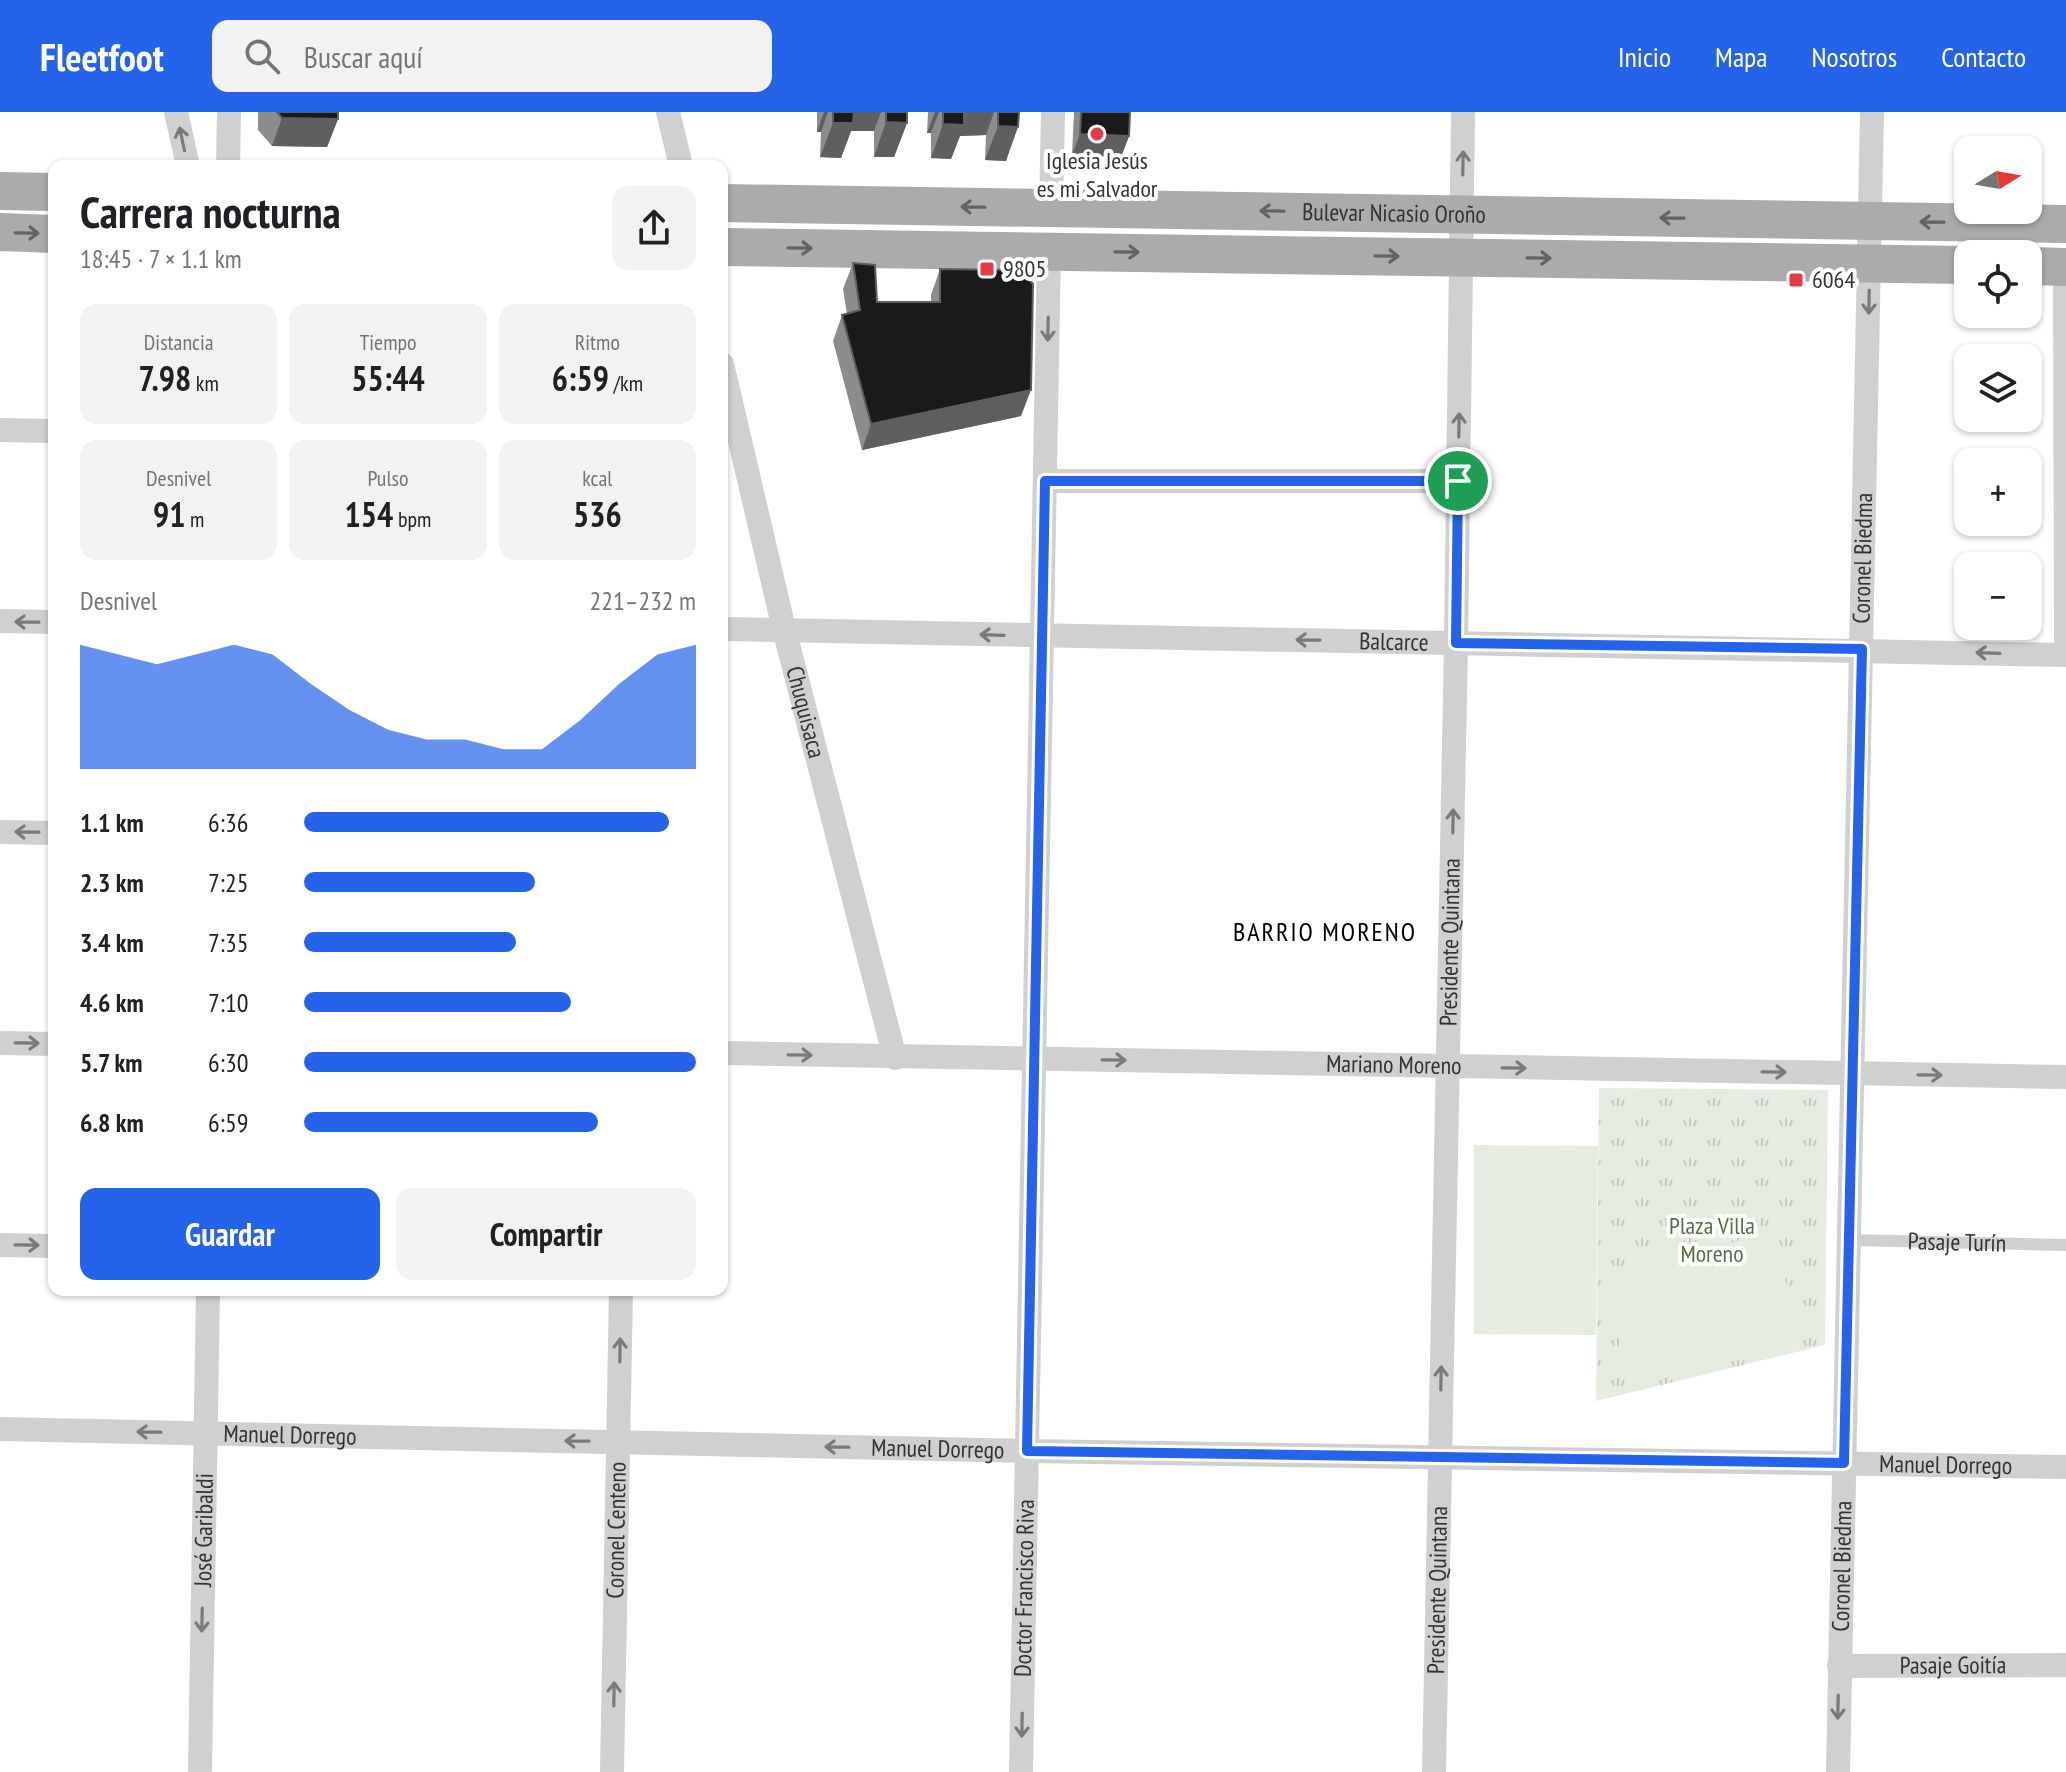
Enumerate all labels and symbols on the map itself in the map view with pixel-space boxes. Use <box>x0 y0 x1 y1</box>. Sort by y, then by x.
marker: Iglesia Jesús es mi Salvador <box>1088 125 1106 143</box>
one-way arrow <box>174 127 189 152</box>
north arrow <box>1954 136 2042 224</box>
place label: Iglesia Jesús es mi Salvador <box>1037 145 1158 204</box>
one-way arrow <box>1455 150 1471 177</box>
street label: Bulevar Nicasio Oroño <box>1302 196 1486 230</box>
one-way arrow <box>960 199 987 214</box>
one-way arrow <box>1259 204 1286 219</box>
one-way arrow <box>1659 210 1686 225</box>
one-way arrow <box>1919 214 1946 230</box>
one-way arrow <box>13 225 40 241</box>
one-way arrow <box>786 240 813 256</box>
one-way arrow <box>1113 244 1140 260</box>
one-way arrow <box>1373 248 1400 264</box>
one-way arrow <box>1525 251 1552 266</box>
place label: 9805 <box>1003 253 1046 284</box>
marker: 9805 <box>978 260 996 278</box>
place label: 6064 <box>1812 264 1855 295</box>
marker: 6064 <box>1787 271 1805 289</box>
one-way arrow <box>1861 288 1876 315</box>
one-way arrow <box>1040 315 1055 342</box>
one-way arrow <box>1451 412 1467 439</box>
pin <box>1424 447 1492 515</box>
street label: Coronel Biedma <box>1846 492 1879 624</box>
one-way arrow <box>14 614 41 629</box>
street label: Balcarce <box>1359 625 1429 658</box>
one-way arrow <box>979 627 1006 642</box>
one-way arrow <box>1295 633 1322 648</box>
one-way arrow <box>1975 645 2002 660</box>
street label: Chuquisaca <box>779 663 833 761</box>
one-way arrow <box>1445 808 1460 835</box>
one-way arrow <box>14 825 41 840</box>
street label: Presidente Quintana <box>1433 858 1467 1026</box>
district label: BARRIO MORENO <box>1233 915 1417 948</box>
one-way arrow <box>13 1036 40 1051</box>
one-way arrow <box>786 1048 813 1063</box>
street label: Mariano Moreno <box>1326 1048 1462 1081</box>
one-way arrow <box>1100 1052 1127 1068</box>
one-way arrow <box>1500 1060 1527 1076</box>
one-way arrow <box>1760 1064 1787 1080</box>
one-way arrow <box>1916 1067 1943 1083</box>
park label: Plaza Villa Moreno <box>1669 1210 1755 1269</box>
street label: Pasaje Turín <box>1907 1225 2007 1259</box>
one-way arrow <box>13 1237 40 1253</box>
one-way arrow <box>612 1337 628 1364</box>
one-way arrow <box>1433 1365 1448 1392</box>
street label: Manuel Dorrego <box>223 1418 357 1452</box>
one-way arrow <box>136 1424 163 1439</box>
street label: Manuel Dorrego <box>871 1432 1005 1466</box>
one-way arrow <box>564 1433 591 1449</box>
one-way arrow <box>824 1439 851 1454</box>
street label: Manuel Dorrego <box>1879 1448 2012 1481</box>
street label: Coronel Centeno <box>599 1461 633 1599</box>
street label: José Garibaldi <box>187 1473 220 1588</box>
street label: Doctor Francisco Riva <box>1007 1499 1041 1677</box>
street label: Coronel Biedma <box>1825 1500 1859 1632</box>
street label: Presidente Quintana <box>1420 1506 1454 1674</box>
one-way arrow <box>194 1606 210 1633</box>
street label: Pasaje Goitía <box>1900 1649 2006 1681</box>
one-way arrow <box>606 1681 621 1708</box>
one-way arrow <box>1831 1693 1846 1720</box>
one-way arrow <box>1014 1711 1030 1738</box>

